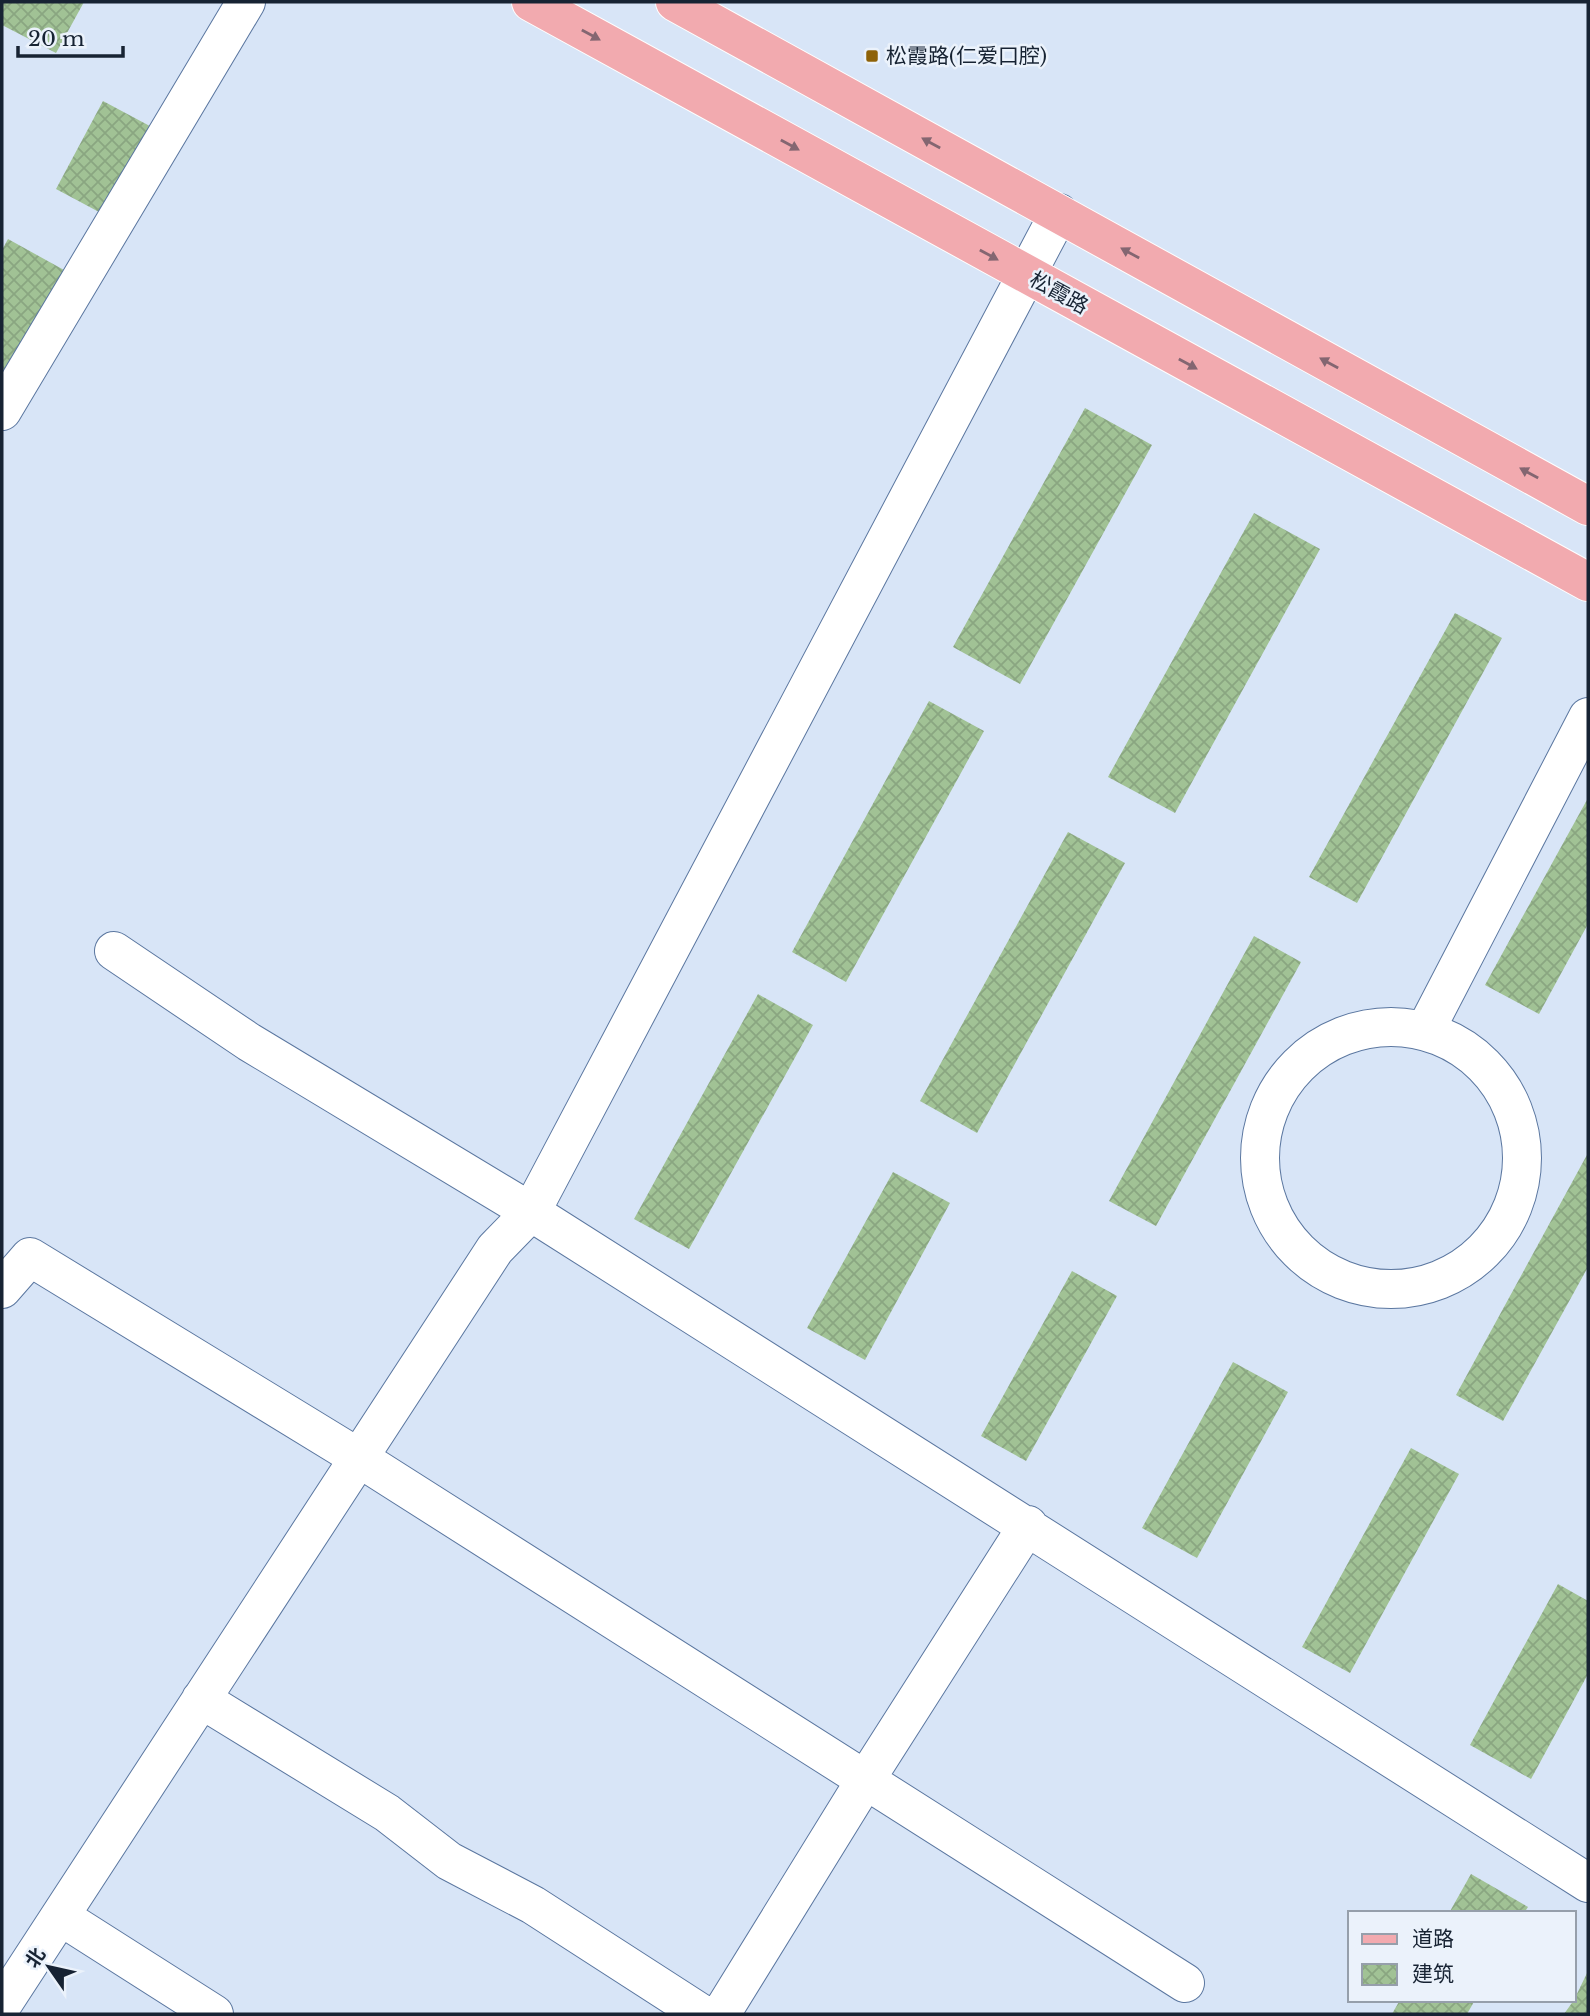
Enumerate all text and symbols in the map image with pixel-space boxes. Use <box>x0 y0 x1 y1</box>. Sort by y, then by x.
scale bar <box>18 14 122 58</box>
text: 20 m <box>28 26 85 52</box>
one-way arrow <box>581 29 600 41</box>
place label: 松霞路(仁爱口腔) <box>886 43 1047 69</box>
marker: 松霞路(仁爱口腔) <box>864 48 880 64</box>
one-way arrow <box>922 137 941 149</box>
one-way arrow <box>780 139 799 151</box>
one-way arrow <box>1121 247 1140 259</box>
one-way arrow <box>979 249 999 261</box>
street label: 松霞路 <box>1025 266 1093 320</box>
one-way arrow <box>1320 357 1339 369</box>
one-way arrow <box>1179 358 1198 370</box>
one-way arrow <box>1519 467 1538 479</box>
legend <box>1348 1911 1576 2002</box>
text: 道路 <box>1412 1926 1454 1952</box>
north arrow <box>14 1932 84 2002</box>
text: 北 <box>20 1943 50 1972</box>
text: 建筑 <box>1412 1961 1454 1987</box>

